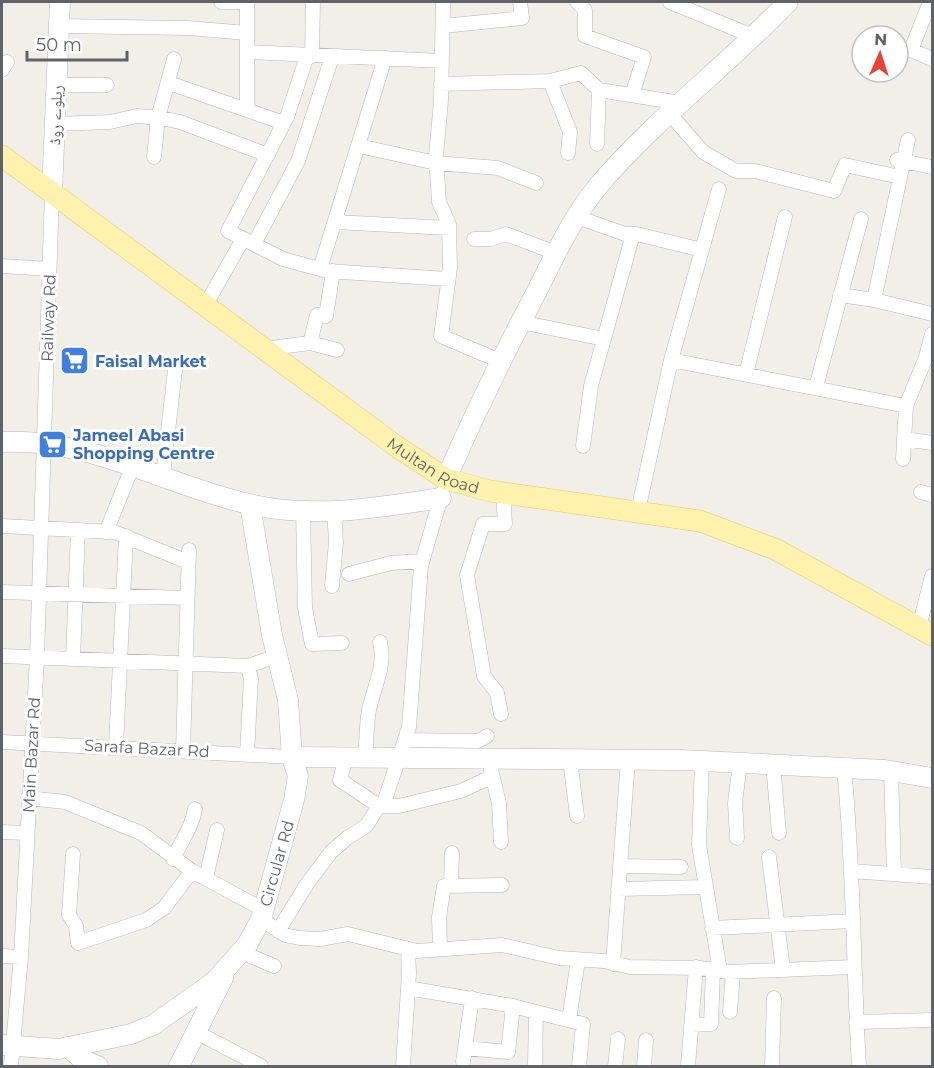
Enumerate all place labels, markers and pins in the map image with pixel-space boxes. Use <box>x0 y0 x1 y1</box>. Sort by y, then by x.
supermarket icon: Faisal Market <box>58 345 90 377</box>
place label: Faisal Market <box>95 352 207 371</box>
place label: Jameel Abasi Shopping Centre <box>72 426 215 463</box>
supermarket icon: Jameel Abasi Shopping Centre <box>36 428 68 460</box>

